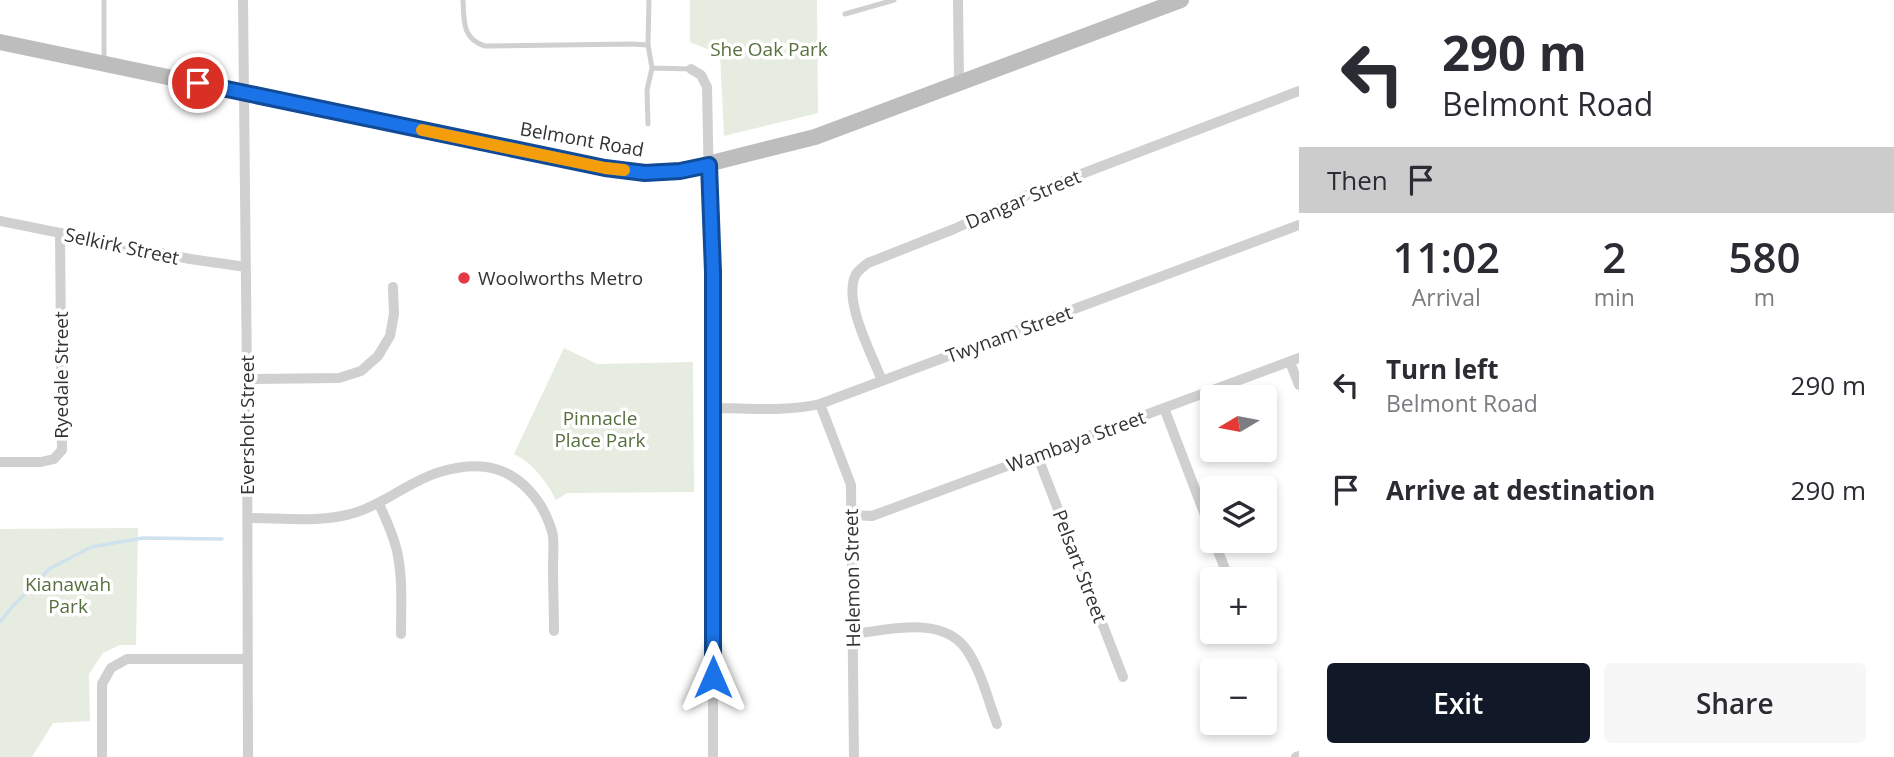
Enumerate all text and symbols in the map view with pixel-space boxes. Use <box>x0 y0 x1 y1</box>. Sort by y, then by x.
text: 290 m <box>1442 19 1587 85</box>
icon: left <box>1327 28 1418 119</box>
park label: She Oak Park <box>710 36 828 62</box>
pin <box>168 53 228 113</box>
icon: arrive <box>179 64 217 102</box>
text: Belmont Road <box>1442 82 1653 125</box>
street label: Belmont Road <box>518 115 646 163</box>
icon: arrive <box>1402 161 1440 199</box>
text: Then <box>1327 162 1388 198</box>
street label: Dangar Street <box>961 163 1085 235</box>
street label: Selkirk Street <box>62 221 182 271</box>
text: 11:02 <box>1393 228 1500 285</box>
text: 2 <box>1602 228 1626 285</box>
text: 580 <box>1728 228 1800 285</box>
place label: Woolworths Metro <box>478 265 643 291</box>
marker: Woolworths Metro <box>456 270 472 286</box>
text: Arrival <box>1412 281 1481 313</box>
text: min <box>1594 281 1635 313</box>
text: m <box>1754 281 1775 313</box>
street label: Twynam Street <box>942 299 1076 369</box>
street label: Ryedale Street <box>48 311 74 439</box>
text: Turn left <box>1386 351 1498 387</box>
street label: Eversholt Street <box>234 355 260 495</box>
icon: left <box>1327 366 1365 404</box>
text: 290 m <box>1791 367 1866 403</box>
north arrow <box>1200 385 1278 462</box>
map controls <box>1200 385 1277 735</box>
text: Belmont Road <box>1386 387 1538 419</box>
street label: Wambaya Street <box>1003 404 1149 478</box>
park label: Pinnacle Place Park <box>554 405 646 453</box>
icon: arrive <box>1327 471 1365 509</box>
text: Arrive at destination <box>1386 472 1655 508</box>
text: 290 m <box>1791 472 1866 508</box>
button: layers <box>1200 476 1277 553</box>
street label: Pelsart Street <box>1047 506 1114 626</box>
street label: Helemon Street <box>838 508 866 648</box>
button: + <box>1200 567 1277 644</box>
park label: Kianawah Park <box>25 571 111 619</box>
position arrow <box>676 640 750 714</box>
button: − <box>1200 658 1277 735</box>
button: Exit <box>1327 663 1590 743</box>
button: Share <box>1604 663 1866 743</box>

